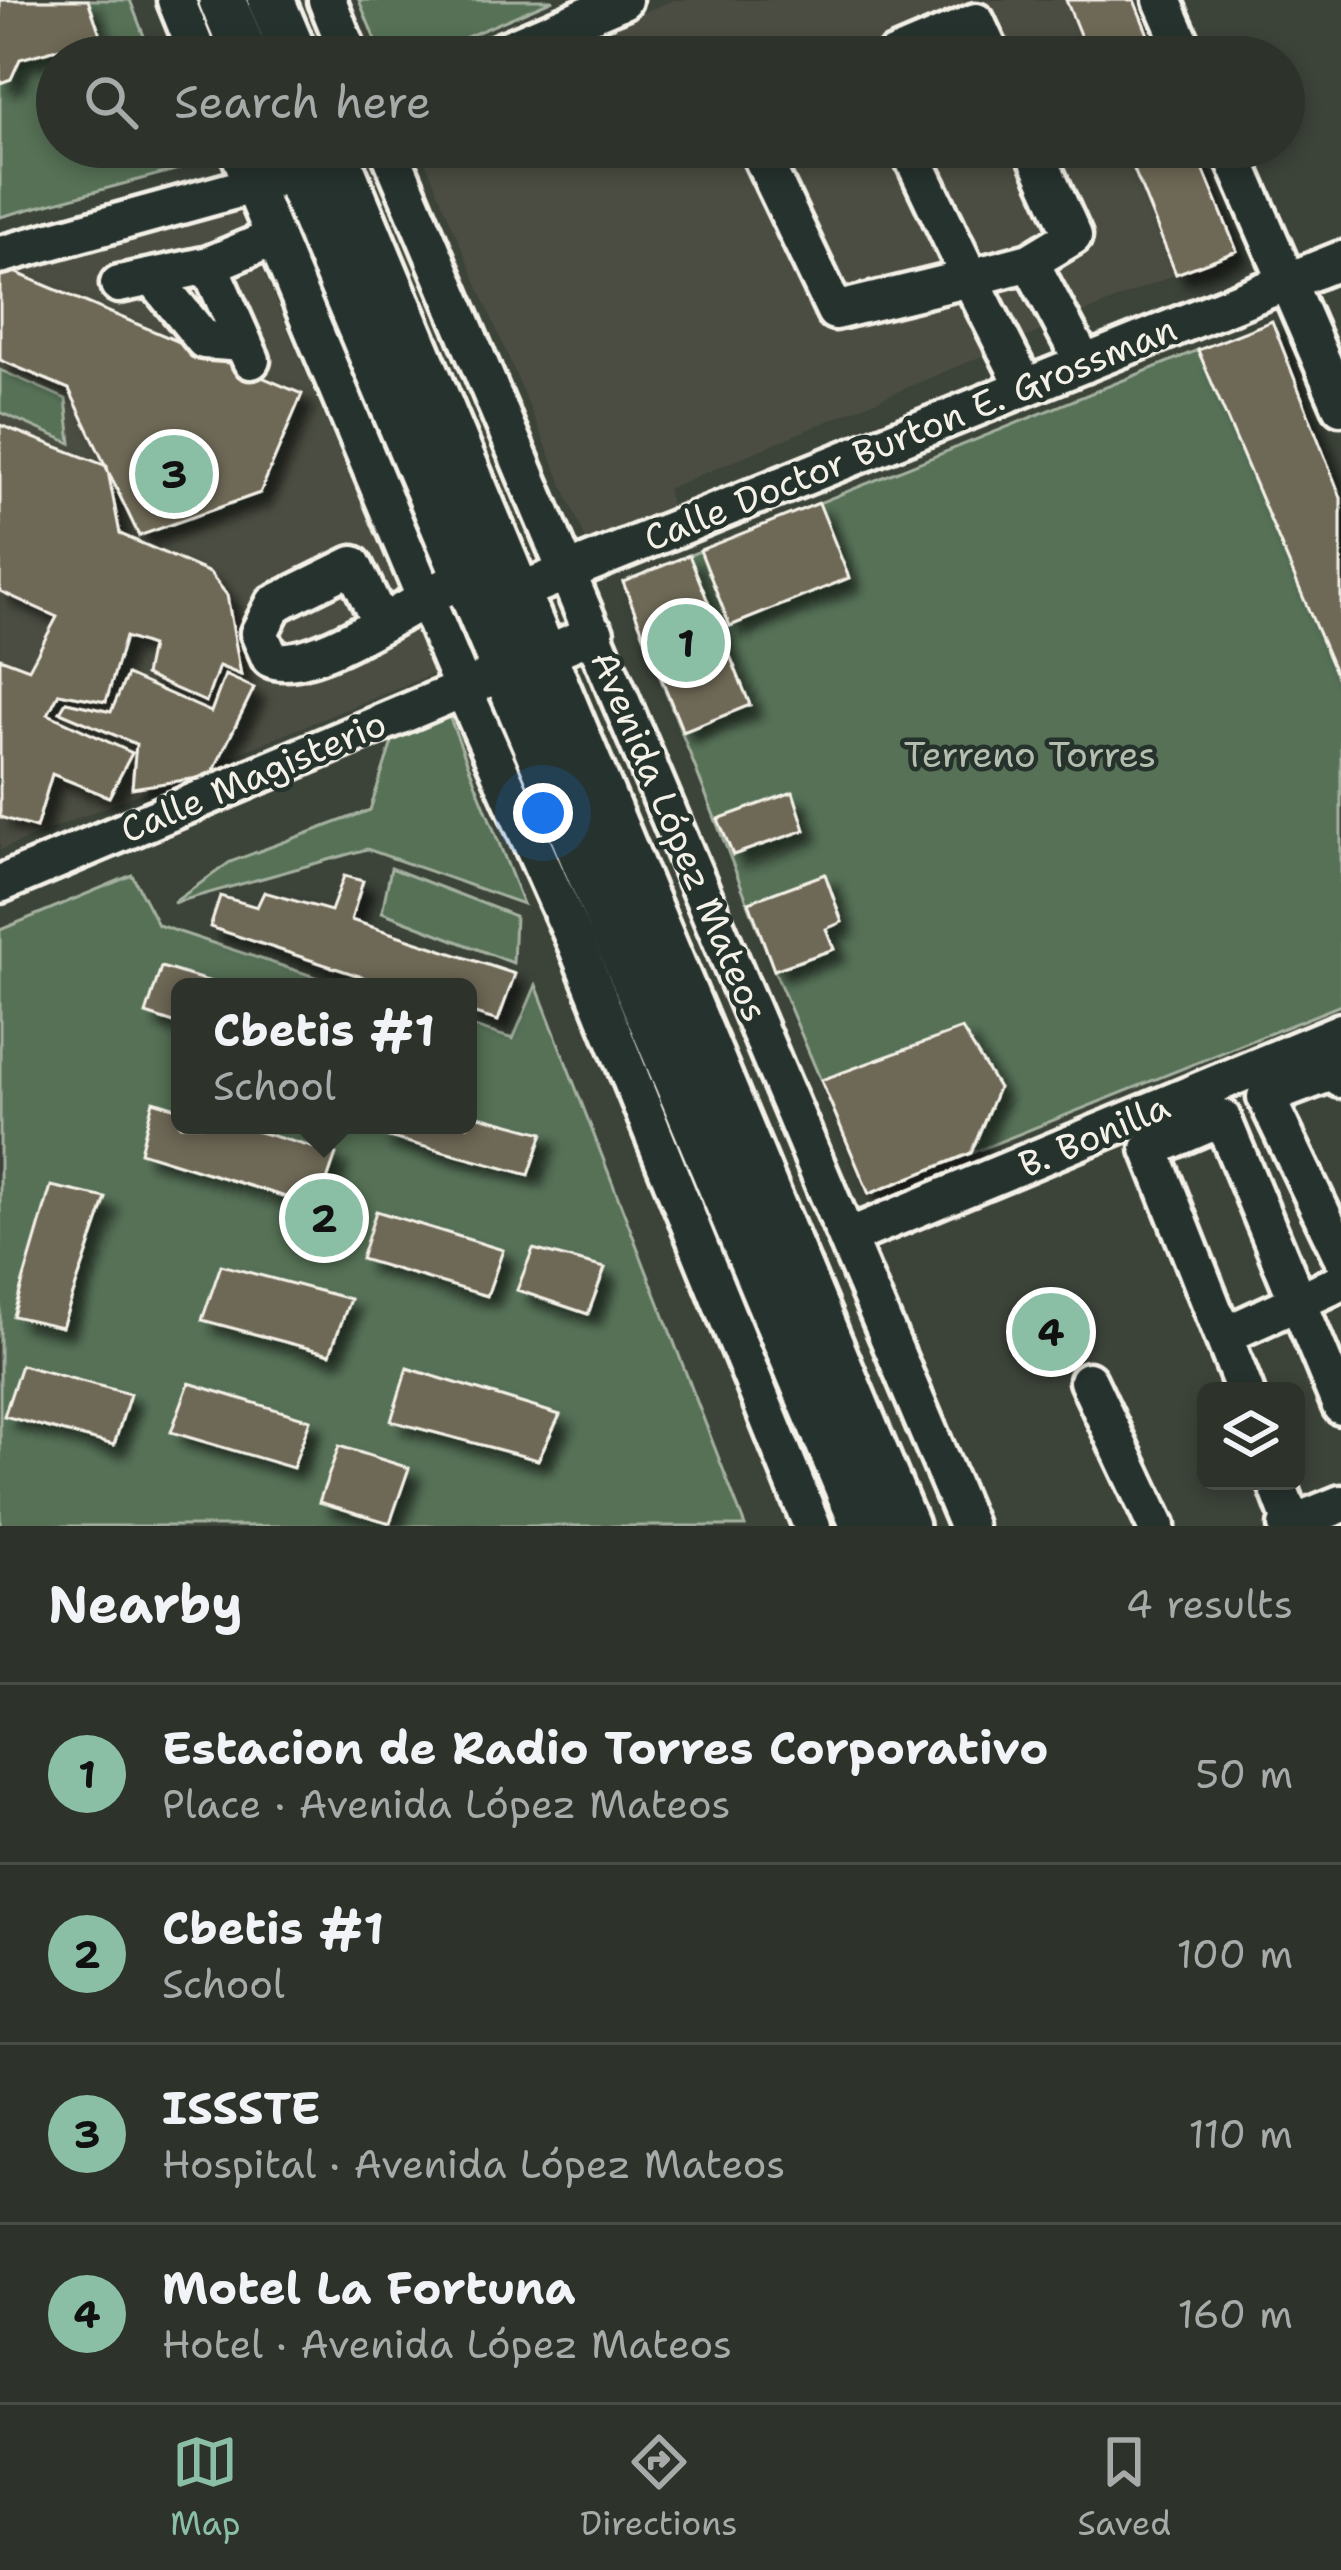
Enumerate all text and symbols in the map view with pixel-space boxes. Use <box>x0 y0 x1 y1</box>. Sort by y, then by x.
search box <box>36 36 1305 168</box>
icon: search <box>78 69 144 135</box>
text: Search here <box>174 72 431 132</box>
street label: Calle Doctor Burton E. Grossman <box>637 304 1184 563</box>
pin: 3 <box>135 429 213 519</box>
pin: 1 <box>647 598 725 688</box>
street label: Avenida López Mateos <box>579 643 780 1029</box>
street label: Calle Magisterio <box>113 698 394 855</box>
park label: Terreno Torres <box>904 730 1156 779</box>
your location <box>513 783 573 843</box>
popup <box>171 978 477 1134</box>
text: Cbetis #1 <box>213 1000 435 1060</box>
text: School <box>213 1060 336 1112</box>
street label: B. Bonilla <box>1011 1082 1177 1189</box>
pin: 2 <box>285 1173 363 1263</box>
pin: 4 <box>1012 1287 1090 1377</box>
map controls <box>1197 1382 1305 1490</box>
button: layers <box>1197 1382 1305 1490</box>
text: Nearby <box>48 1570 243 1638</box>
text: 4 results <box>1126 1578 1293 1630</box>
text: Estacion de Radio Torres Corporativo <box>162 1718 1048 1778</box>
text: 1 <box>78 1748 96 1800</box>
text: 50 m <box>1195 1748 1293 1800</box>
text: Place · Avenida López Mateos <box>162 1778 730 1830</box>
text: Cbetis #1 <box>162 1898 384 1958</box>
text: 2 <box>73 1928 101 1980</box>
text: 100 m <box>1177 1928 1293 1980</box>
text: School <box>162 1958 285 2010</box>
text: ISSSTE <box>162 2078 320 2138</box>
text: 3 <box>73 2108 101 2160</box>
text: 110 m <box>1189 2108 1293 2160</box>
text: Hospital · Avenida López Mateos <box>162 2138 785 2190</box>
text: Motel La Fortuna <box>162 2258 575 2318</box>
text: 4 <box>73 2288 101 2340</box>
text: 160 m <box>1178 2288 1293 2340</box>
text: Hotel · Avenida López Mateos <box>162 2318 732 2370</box>
tab: Map <box>170 2429 241 2546</box>
tab: Directions <box>580 2429 738 2546</box>
tab: Saved <box>1077 2429 1171 2546</box>

